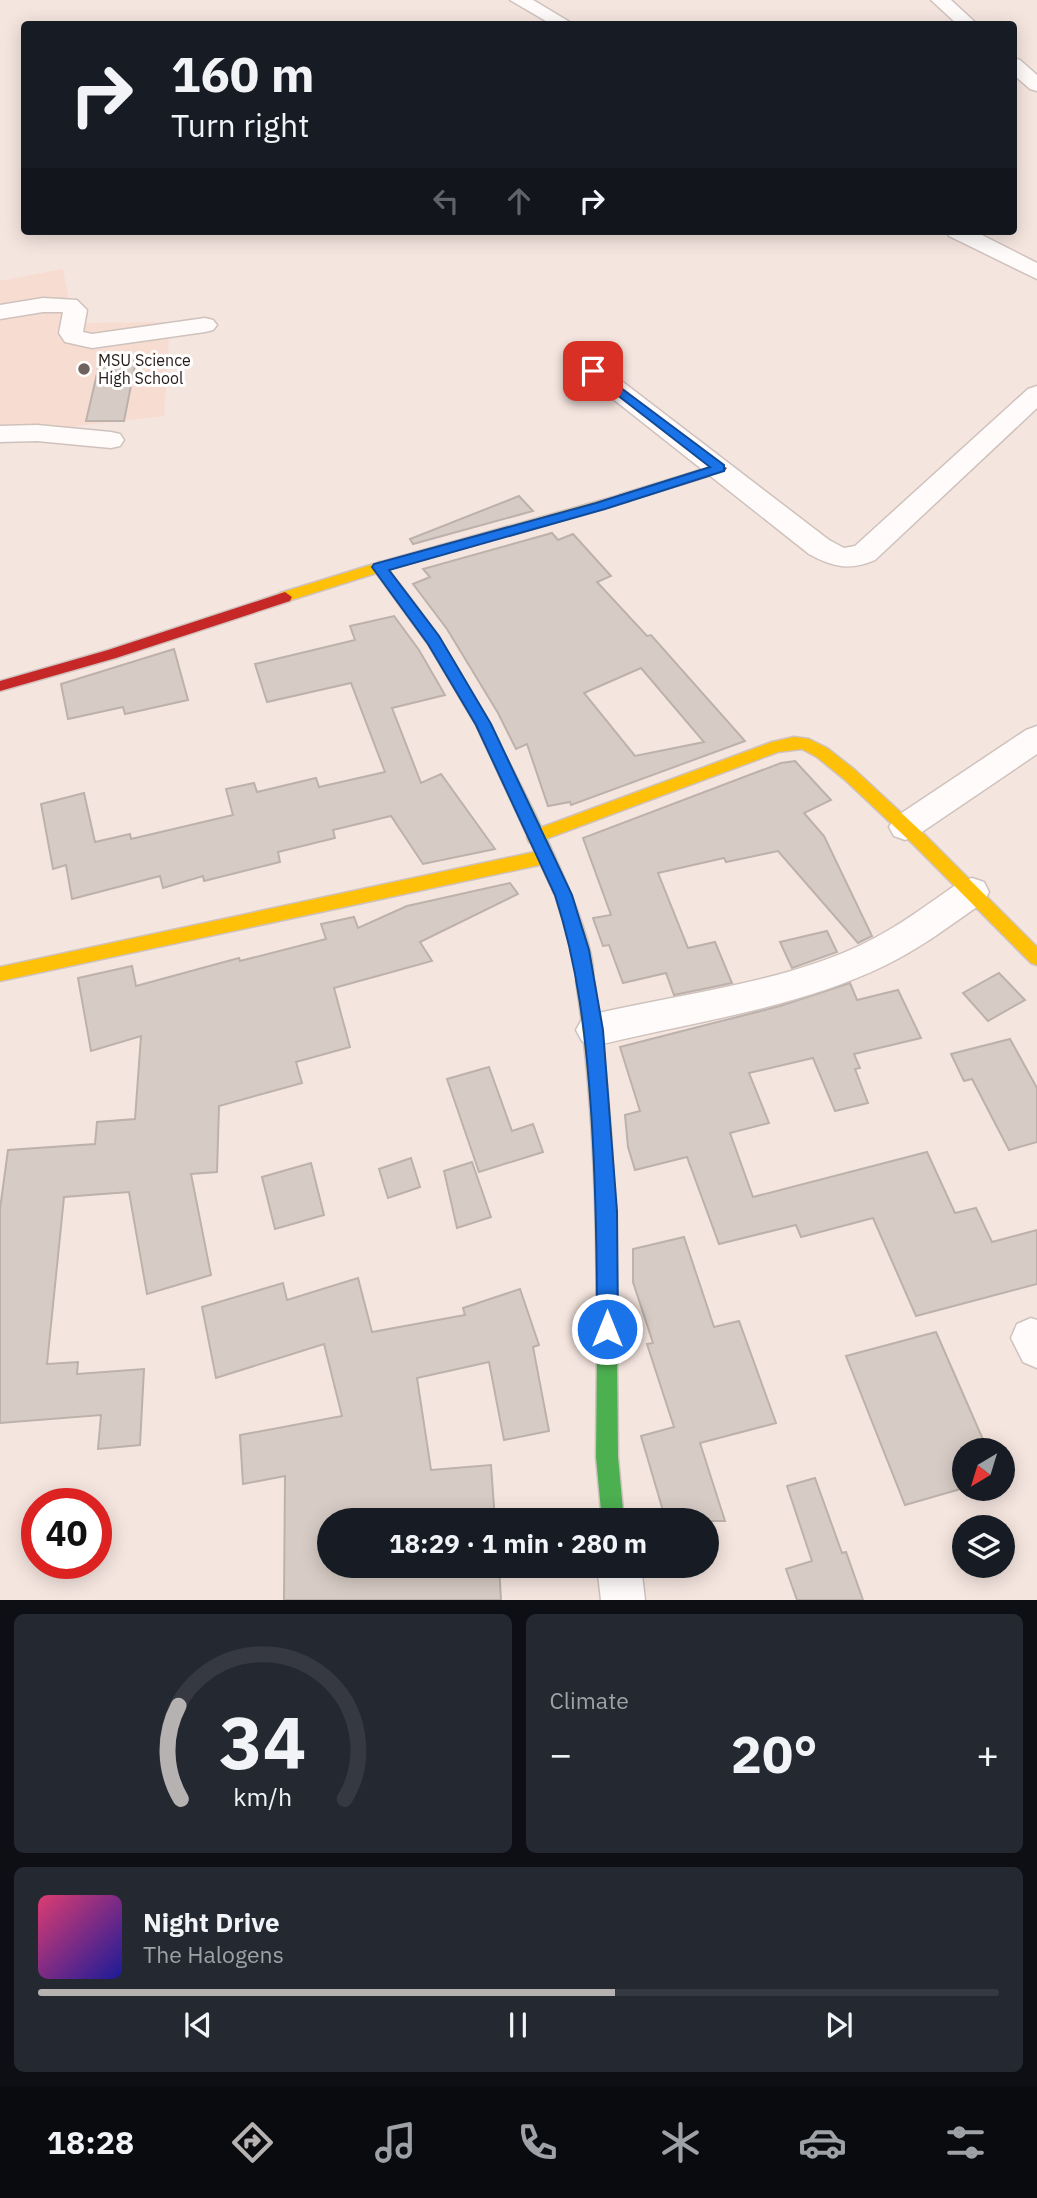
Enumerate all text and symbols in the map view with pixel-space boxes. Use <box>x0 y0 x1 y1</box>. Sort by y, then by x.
text: 160 m <box>171 42 315 105</box>
icon: right <box>56 49 147 140</box>
text: Turn right <box>171 104 309 146</box>
icon: left <box>427 182 465 220</box>
icon: ahead <box>500 182 538 220</box>
icon: right <box>573 182 611 220</box>
pin <box>563 341 623 401</box>
place label: MSU Science High School <box>98 350 191 388</box>
icon: arrive <box>574 352 612 390</box>
marker: MSU Science High School <box>76 361 92 377</box>
position arrow <box>570 1292 644 1366</box>
north arrow <box>952 1438 1015 1502</box>
map controls <box>952 1438 1015 1578</box>
speed limit sign: 40 <box>21 1488 112 1579</box>
button: layers <box>952 1515 1015 1578</box>
text: 18:29 · 1 min · 280 m <box>389 1526 647 1560</box>
text: Climate <box>550 1685 629 1715</box>
text: 34 <box>219 1695 306 1790</box>
text: 20° <box>731 1720 818 1787</box>
text: − <box>550 1729 572 1778</box>
text: + <box>976 1729 999 1778</box>
text: km/h <box>233 1780 292 1813</box>
text: Night Drive <box>143 1905 280 1939</box>
text: The Halogens <box>143 1939 284 1969</box>
icon: previous <box>179 2006 217 2044</box>
icon: pause <box>499 2006 537 2044</box>
icon: next <box>820 2006 858 2044</box>
icon: directions <box>228 2118 277 2167</box>
icon: music <box>371 2118 420 2167</box>
icon: phone <box>513 2118 562 2167</box>
icon: climate <box>656 2118 705 2167</box>
icon: car <box>798 2118 847 2167</box>
icon: filters <box>941 2118 990 2167</box>
text: 18:28 <box>47 2121 134 2163</box>

